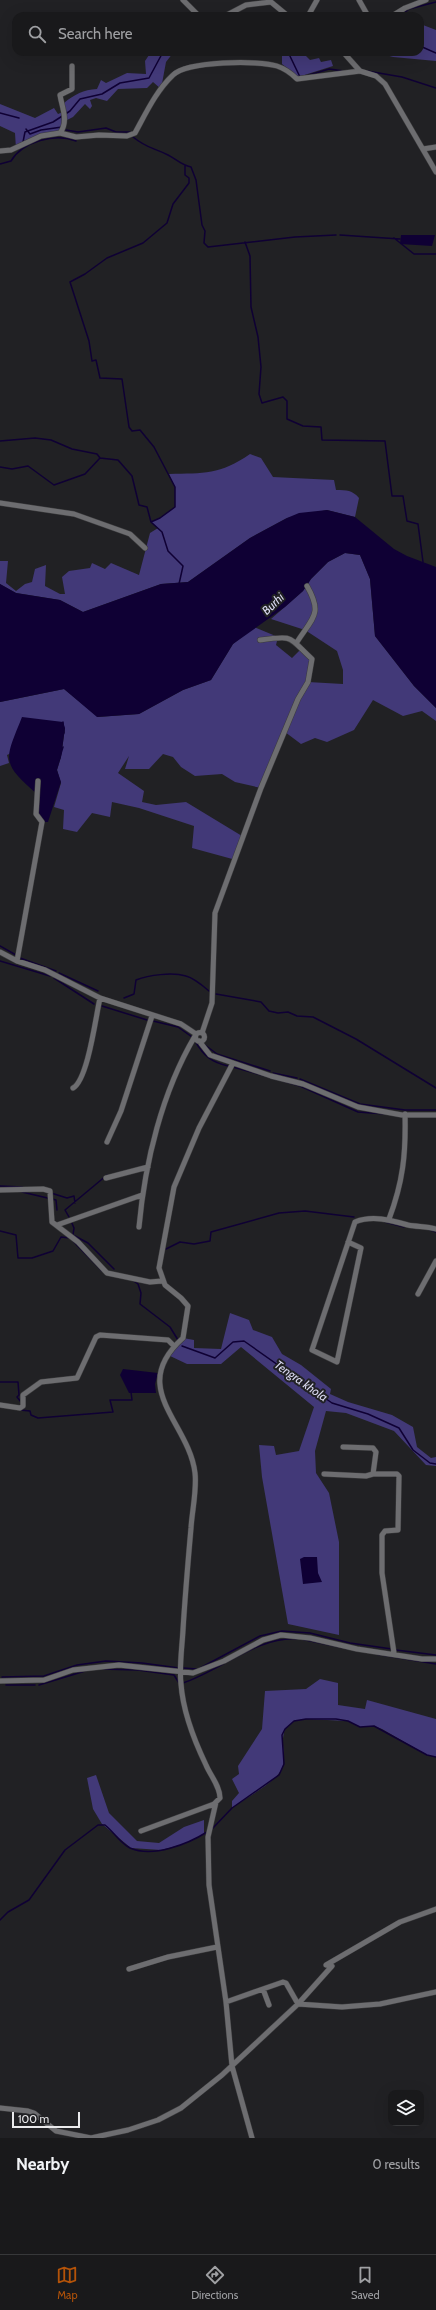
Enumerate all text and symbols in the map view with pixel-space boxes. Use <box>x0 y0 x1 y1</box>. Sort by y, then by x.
search box <box>12 12 424 56</box>
icon: search <box>26 23 48 45</box>
text: Search here <box>58 25 133 43</box>
water label: Burhi <box>258 589 287 618</box>
water label: Tengra khola <box>272 1357 331 1404</box>
map controls <box>388 2090 424 2126</box>
button: layers <box>388 2090 424 2126</box>
scale bar <box>12 2110 80 2129</box>
text: 100 m <box>18 2112 49 2126</box>
text: Nearby <box>16 2154 69 2174</box>
text: 0 results <box>372 2156 420 2172</box>
tab: Map <box>56 2264 78 2302</box>
tab: Directions <box>191 2264 238 2302</box>
tab: Saved <box>351 2264 380 2302</box>

